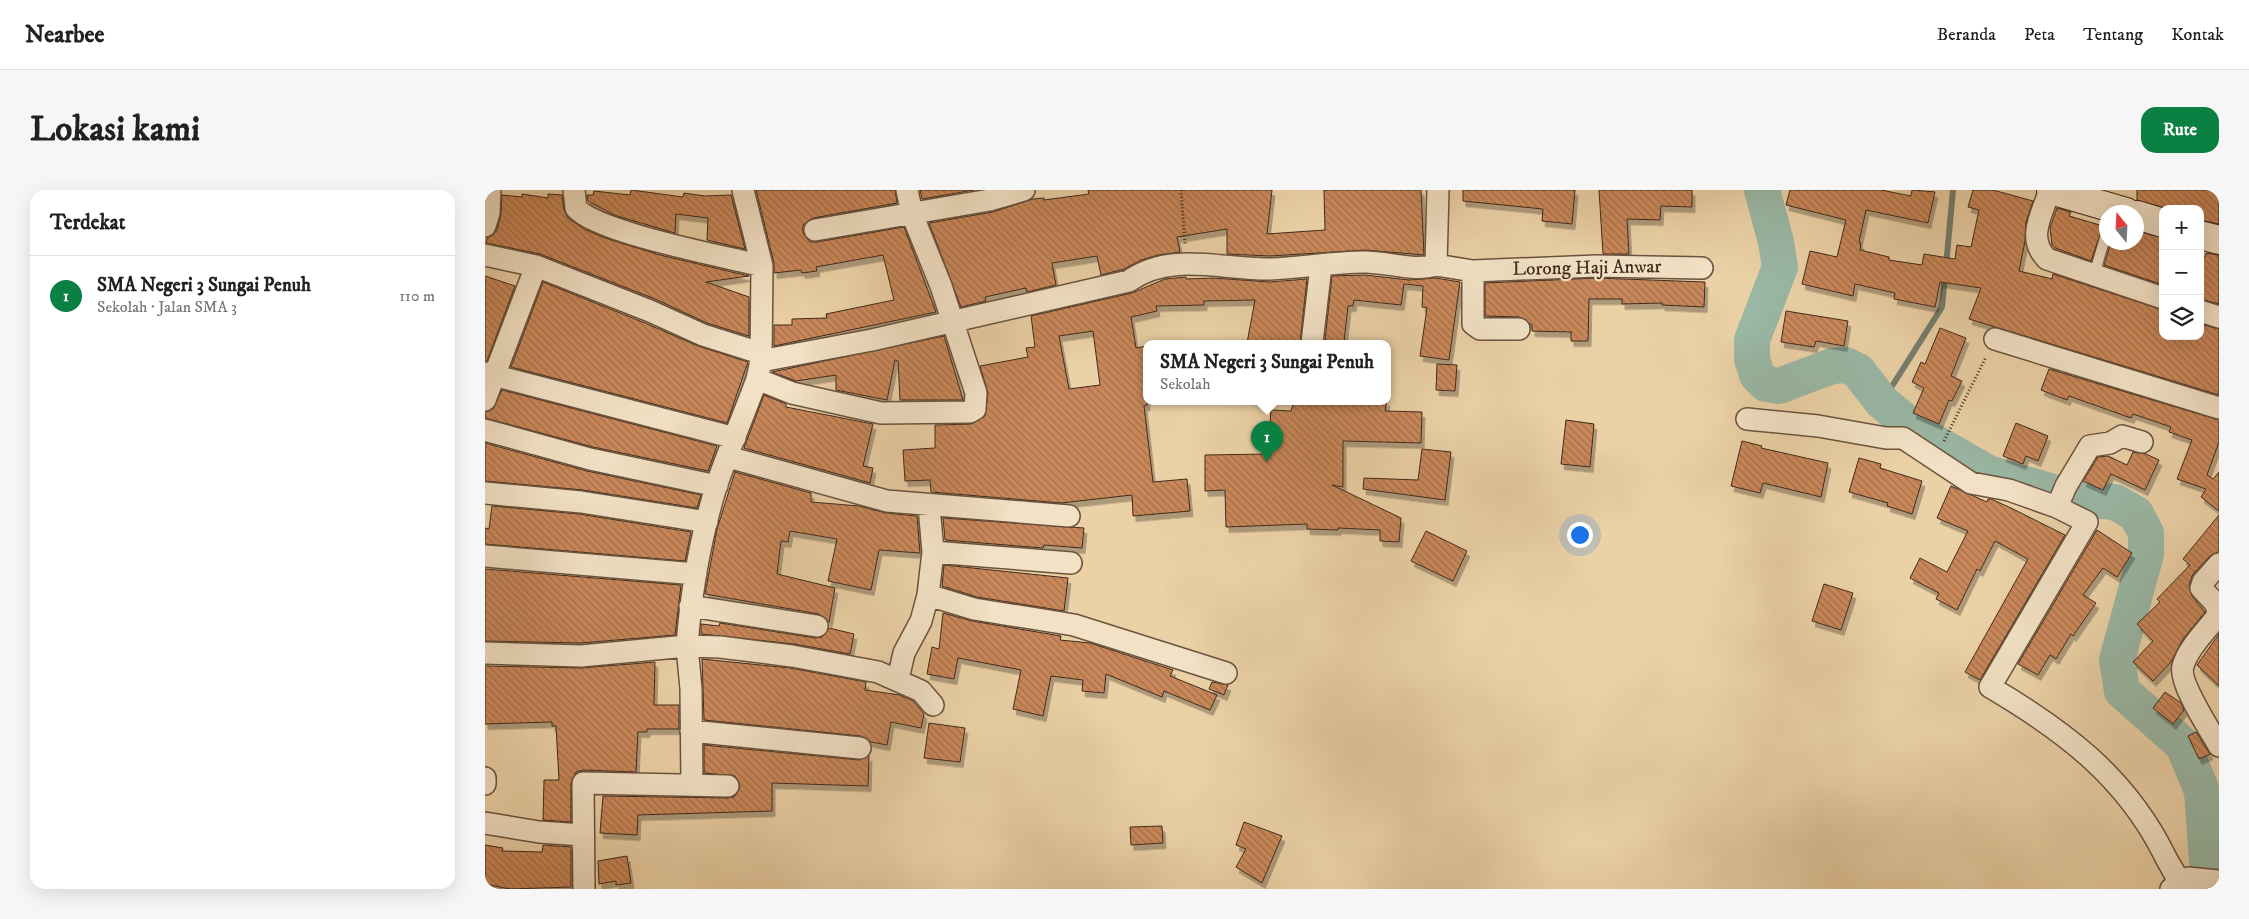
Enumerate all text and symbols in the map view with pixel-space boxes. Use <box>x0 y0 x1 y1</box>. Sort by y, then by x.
text: Nearbee <box>25 20 104 50</box>
text: Beranda <box>1937 24 1996 46</box>
text: Peta <box>2024 24 2055 46</box>
text: Tentang <box>2083 24 2143 46</box>
text: Kontak <box>2171 24 2224 46</box>
button: Rute <box>2141 107 2219 153</box>
text: Lokasi kami <box>30 108 200 152</box>
north arrow <box>2099 205 2144 250</box>
map controls <box>2159 205 2204 340</box>
button: + <box>2159 205 2204 250</box>
text: Terdekat <box>50 210 125 236</box>
button: − <box>2159 250 2204 295</box>
street label: Lorong Haji Anwar <box>1512 255 1662 281</box>
text: SMA Negeri 3 Sungai Penuh <box>97 274 311 297</box>
text: 1 <box>63 286 69 306</box>
text: 110 m <box>399 286 435 306</box>
button: layers <box>2159 295 2204 340</box>
text: Sekolah · Jalan SMA 3 <box>97 297 237 317</box>
popup <box>1143 340 1391 405</box>
text: SMA Negeri 3 Sungai Penuh <box>1160 351 1374 374</box>
text: Sekolah <box>1160 374 1211 394</box>
pin: 1 <box>1251 421 1283 462</box>
your location <box>1567 522 1593 548</box>

